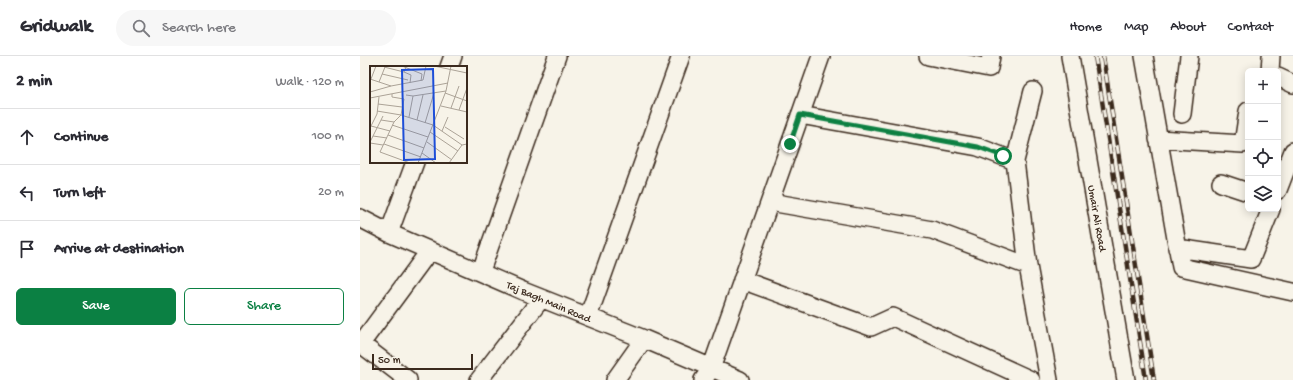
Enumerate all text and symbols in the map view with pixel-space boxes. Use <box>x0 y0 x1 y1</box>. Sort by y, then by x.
search box <box>116 10 396 46</box>
text: Gridwalk <box>20 16 92 39</box>
icon: search <box>130 17 152 39</box>
text: Search here <box>162 19 236 37</box>
text: Home <box>1070 19 1102 36</box>
text: Map <box>1124 19 1148 36</box>
text: About <box>1170 19 1206 36</box>
text: Contact <box>1228 19 1273 36</box>
inset map <box>370 66 467 163</box>
map controls <box>1245 68 1281 212</box>
button: + <box>1245 68 1281 104</box>
text: 2 min <box>16 72 52 92</box>
text: Walk · 120 m <box>276 75 344 90</box>
button: − <box>1245 104 1281 140</box>
icon: ahead <box>16 126 38 148</box>
text: Continue <box>54 128 108 146</box>
text: 100 m <box>312 129 344 144</box>
route end <box>781 135 799 153</box>
button: locate <box>1245 140 1281 176</box>
route start <box>994 147 1012 165</box>
button: layers <box>1245 176 1281 212</box>
icon: left <box>16 182 38 204</box>
text: Turn left <box>54 184 105 202</box>
street label: Umair Ali Road <box>1084 184 1108 254</box>
text: 20 m <box>318 185 344 200</box>
icon: arrive <box>16 238 38 260</box>
text: Arrive at destination <box>54 240 184 258</box>
street label: Taj Bagh Main Road <box>503 279 594 327</box>
button: Save <box>16 288 176 325</box>
button: Share <box>184 288 344 325</box>
scale bar <box>372 352 473 371</box>
text: 50 m <box>378 355 400 367</box>

